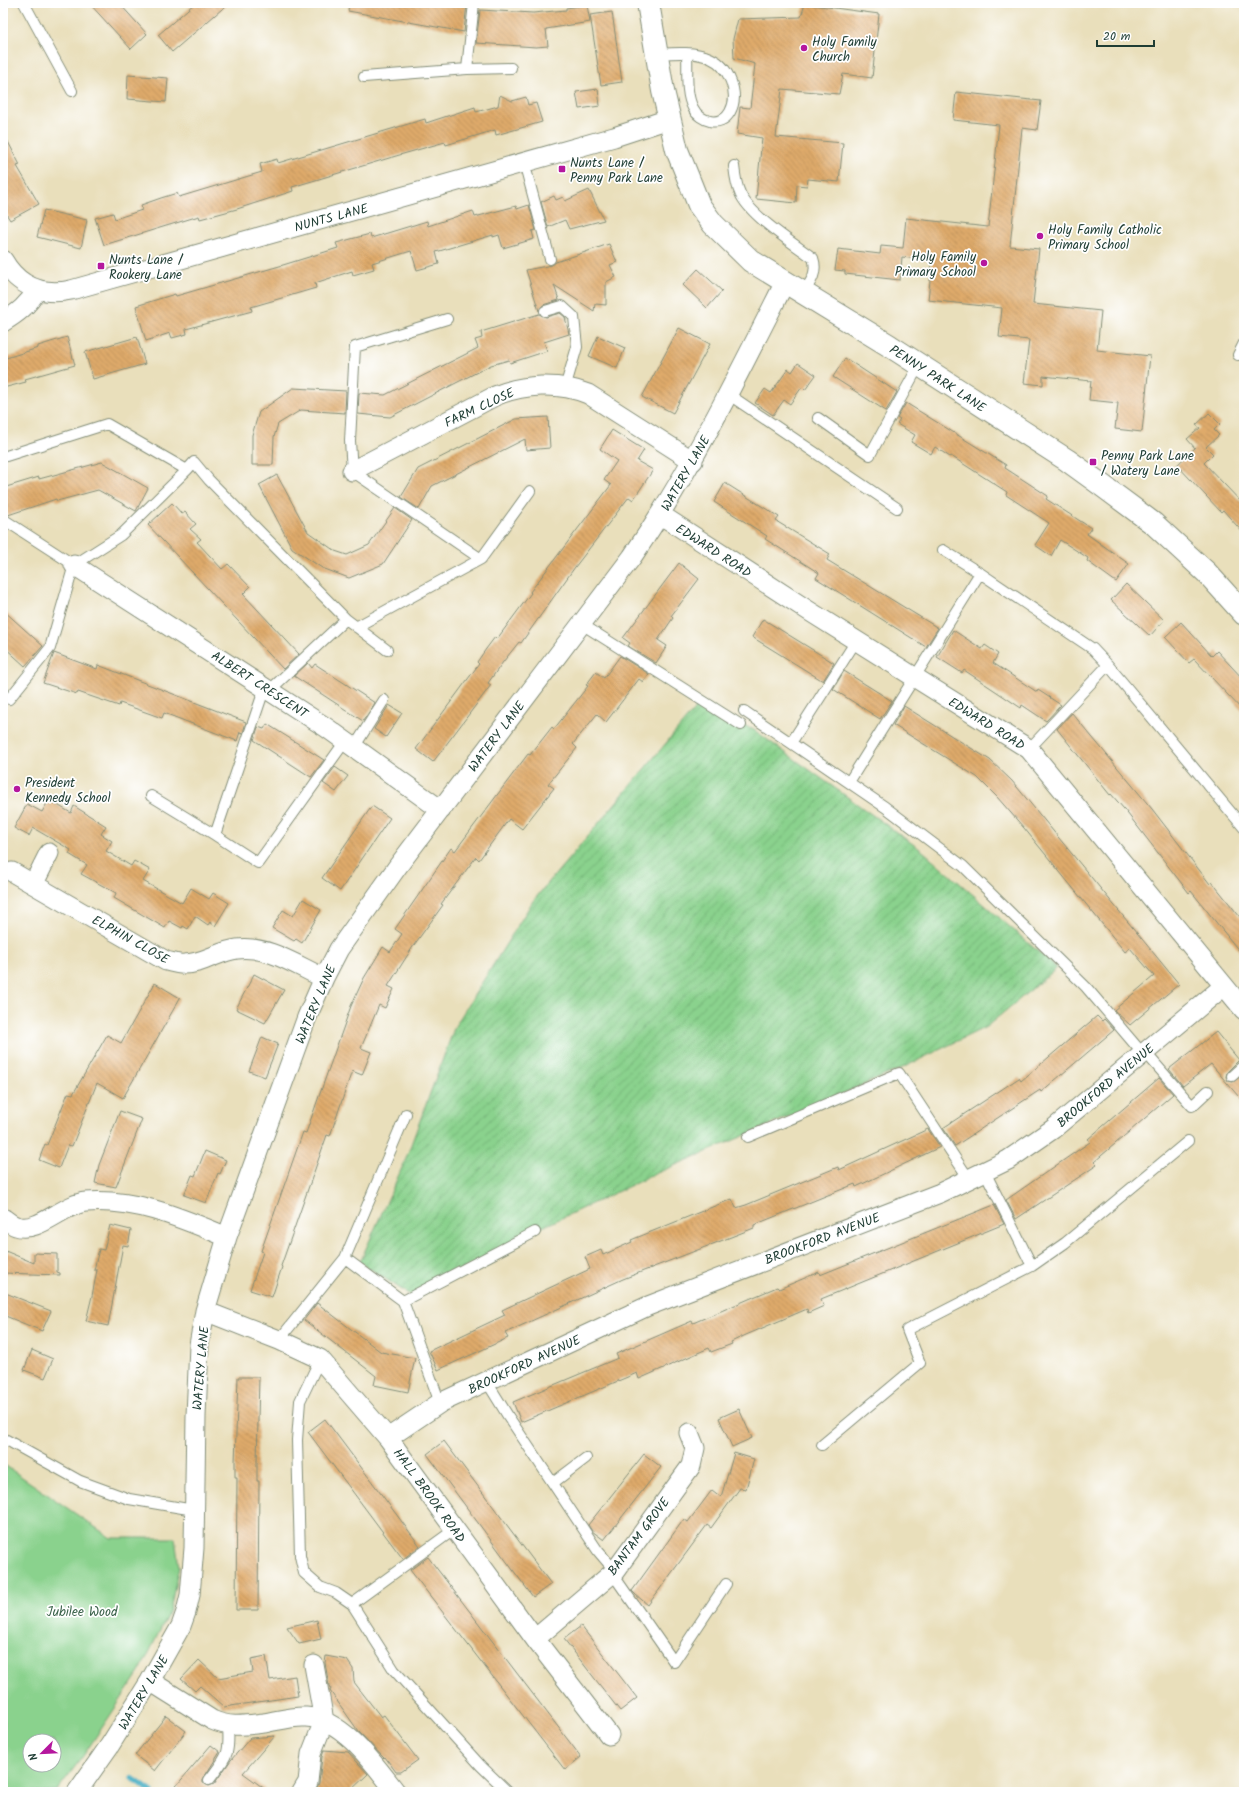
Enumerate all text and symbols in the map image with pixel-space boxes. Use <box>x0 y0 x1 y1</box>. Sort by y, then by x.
scale bar <box>1097 22 1154 48</box>
text: 20 m <box>1103 27 1131 46</box>
place label: Holy Family Church <box>812 32 878 68</box>
marker: Holy Family Church <box>799 43 809 53</box>
place label: Nunts Lane / Penny Park Lane <box>570 153 663 189</box>
marker: Nunts Lane / Penny Park Lane <box>557 164 567 174</box>
street label: NUNTS LANE <box>292 198 371 238</box>
place label: Holy Family Catholic Primary School <box>1048 220 1162 256</box>
marker: Holy Family Catholic Primary School <box>1035 231 1045 241</box>
place label: Holy Family Primary School <box>895 247 977 283</box>
place label: Nunts Lane / Rookery Lane <box>109 250 184 286</box>
marker: Holy Family Primary School <box>979 258 989 268</box>
marker: Nunts Lane / Rookery Lane <box>96 261 106 271</box>
street label: PENNY PARK LANE <box>885 340 990 419</box>
street label: FARM CLOSE <box>441 383 518 434</box>
street label: WATERY LANE <box>656 432 717 516</box>
place label: Penny Park Lane / Watery Lane <box>1101 446 1194 482</box>
marker: Penny Park Lane / Watery Lane <box>1088 457 1098 467</box>
street label: EDWARD ROAD <box>671 519 755 584</box>
street label: ALBERT CRESCENT <box>207 646 313 725</box>
street label: EDWARD ROAD <box>944 692 1029 756</box>
street label: WATERY LANE <box>463 697 531 777</box>
place label: President Kennedy School <box>25 773 111 809</box>
marker: President Kennedy School <box>12 784 22 794</box>
street label: ELPHIN CLOSE <box>88 910 173 971</box>
street label: WATERY LANE <box>290 961 343 1048</box>
street label: BROOKFORD AVENUE <box>1052 1039 1160 1133</box>
street label: BROOKFORD AVENUE <box>762 1208 884 1271</box>
street label: WATERY LANE <box>187 1325 216 1411</box>
street label: BROOKFORD AVENUE <box>465 1330 585 1401</box>
street label: HALL BROOK ROAD <box>387 1444 470 1548</box>
street label: BANTAM GROVE <box>603 1493 676 1580</box>
park label: Jubilee Wood <box>47 1602 118 1623</box>
street label: WATERY LANE <box>114 1651 175 1734</box>
north arrow <box>22 1733 62 1773</box>
text: N <box>24 1750 43 1763</box>

